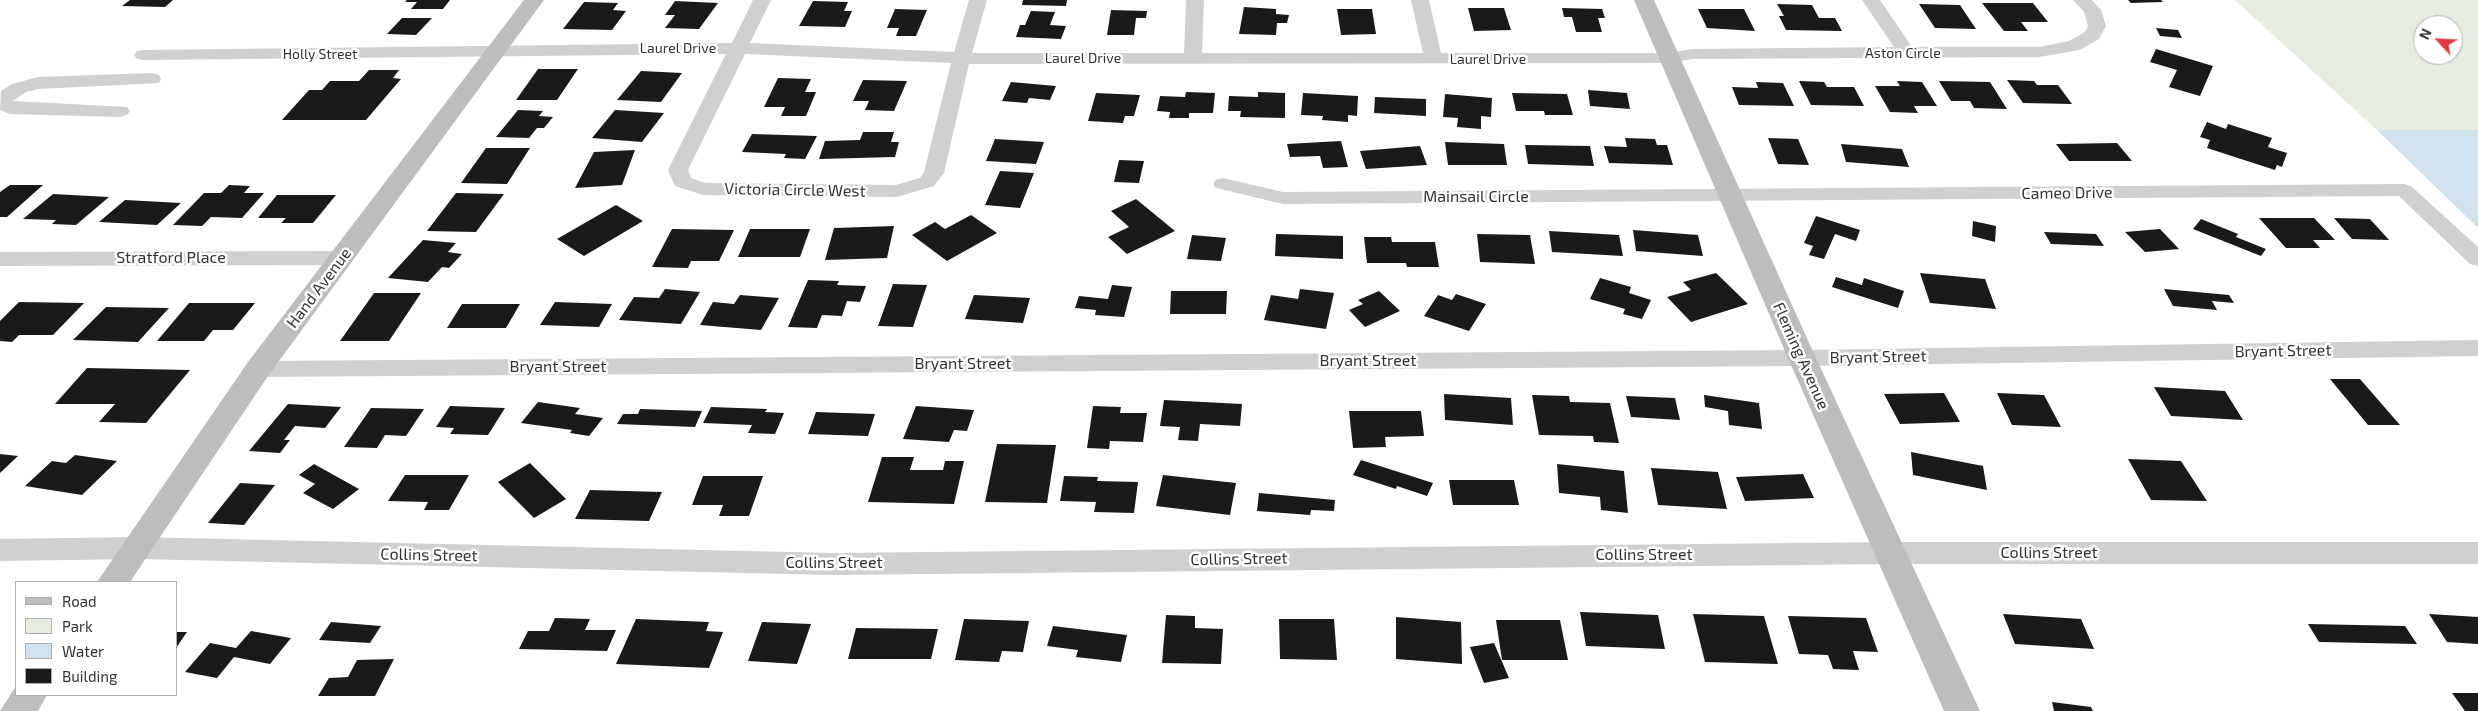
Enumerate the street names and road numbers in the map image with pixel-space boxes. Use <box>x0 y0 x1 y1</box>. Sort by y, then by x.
street label: Laurel Drive <box>640 40 716 56</box>
street label: Aston Circle <box>1865 45 1941 61</box>
street label: Holly Street <box>283 46 357 62</box>
street label: Laurel Drive <box>1045 50 1121 66</box>
street label: Laurel Drive <box>1450 51 1526 67</box>
street label: Victoria Circle West <box>724 179 866 201</box>
street label: Cameo Drive <box>2021 183 2113 203</box>
street label: Mainsail Circle <box>1423 187 1529 207</box>
street label: Hand Avenue <box>283 244 355 332</box>
street label: Stratford Place <box>116 248 226 268</box>
street label: Fleming Avenue <box>1769 299 1833 413</box>
street label: Bryant Street <box>2234 341 2332 361</box>
street label: Bryant Street <box>1829 347 1927 367</box>
street label: Bryant Street <box>1320 351 1416 371</box>
street label: Bryant Street <box>915 354 1011 374</box>
street label: Bryant Street <box>510 357 606 377</box>
street label: Collins Street <box>2000 543 2098 563</box>
street label: Collins Street <box>380 545 478 565</box>
street label: Collins Street <box>1595 545 1693 565</box>
street label: Collins Street <box>1190 549 1288 569</box>
street label: Collins Street <box>785 553 883 573</box>

